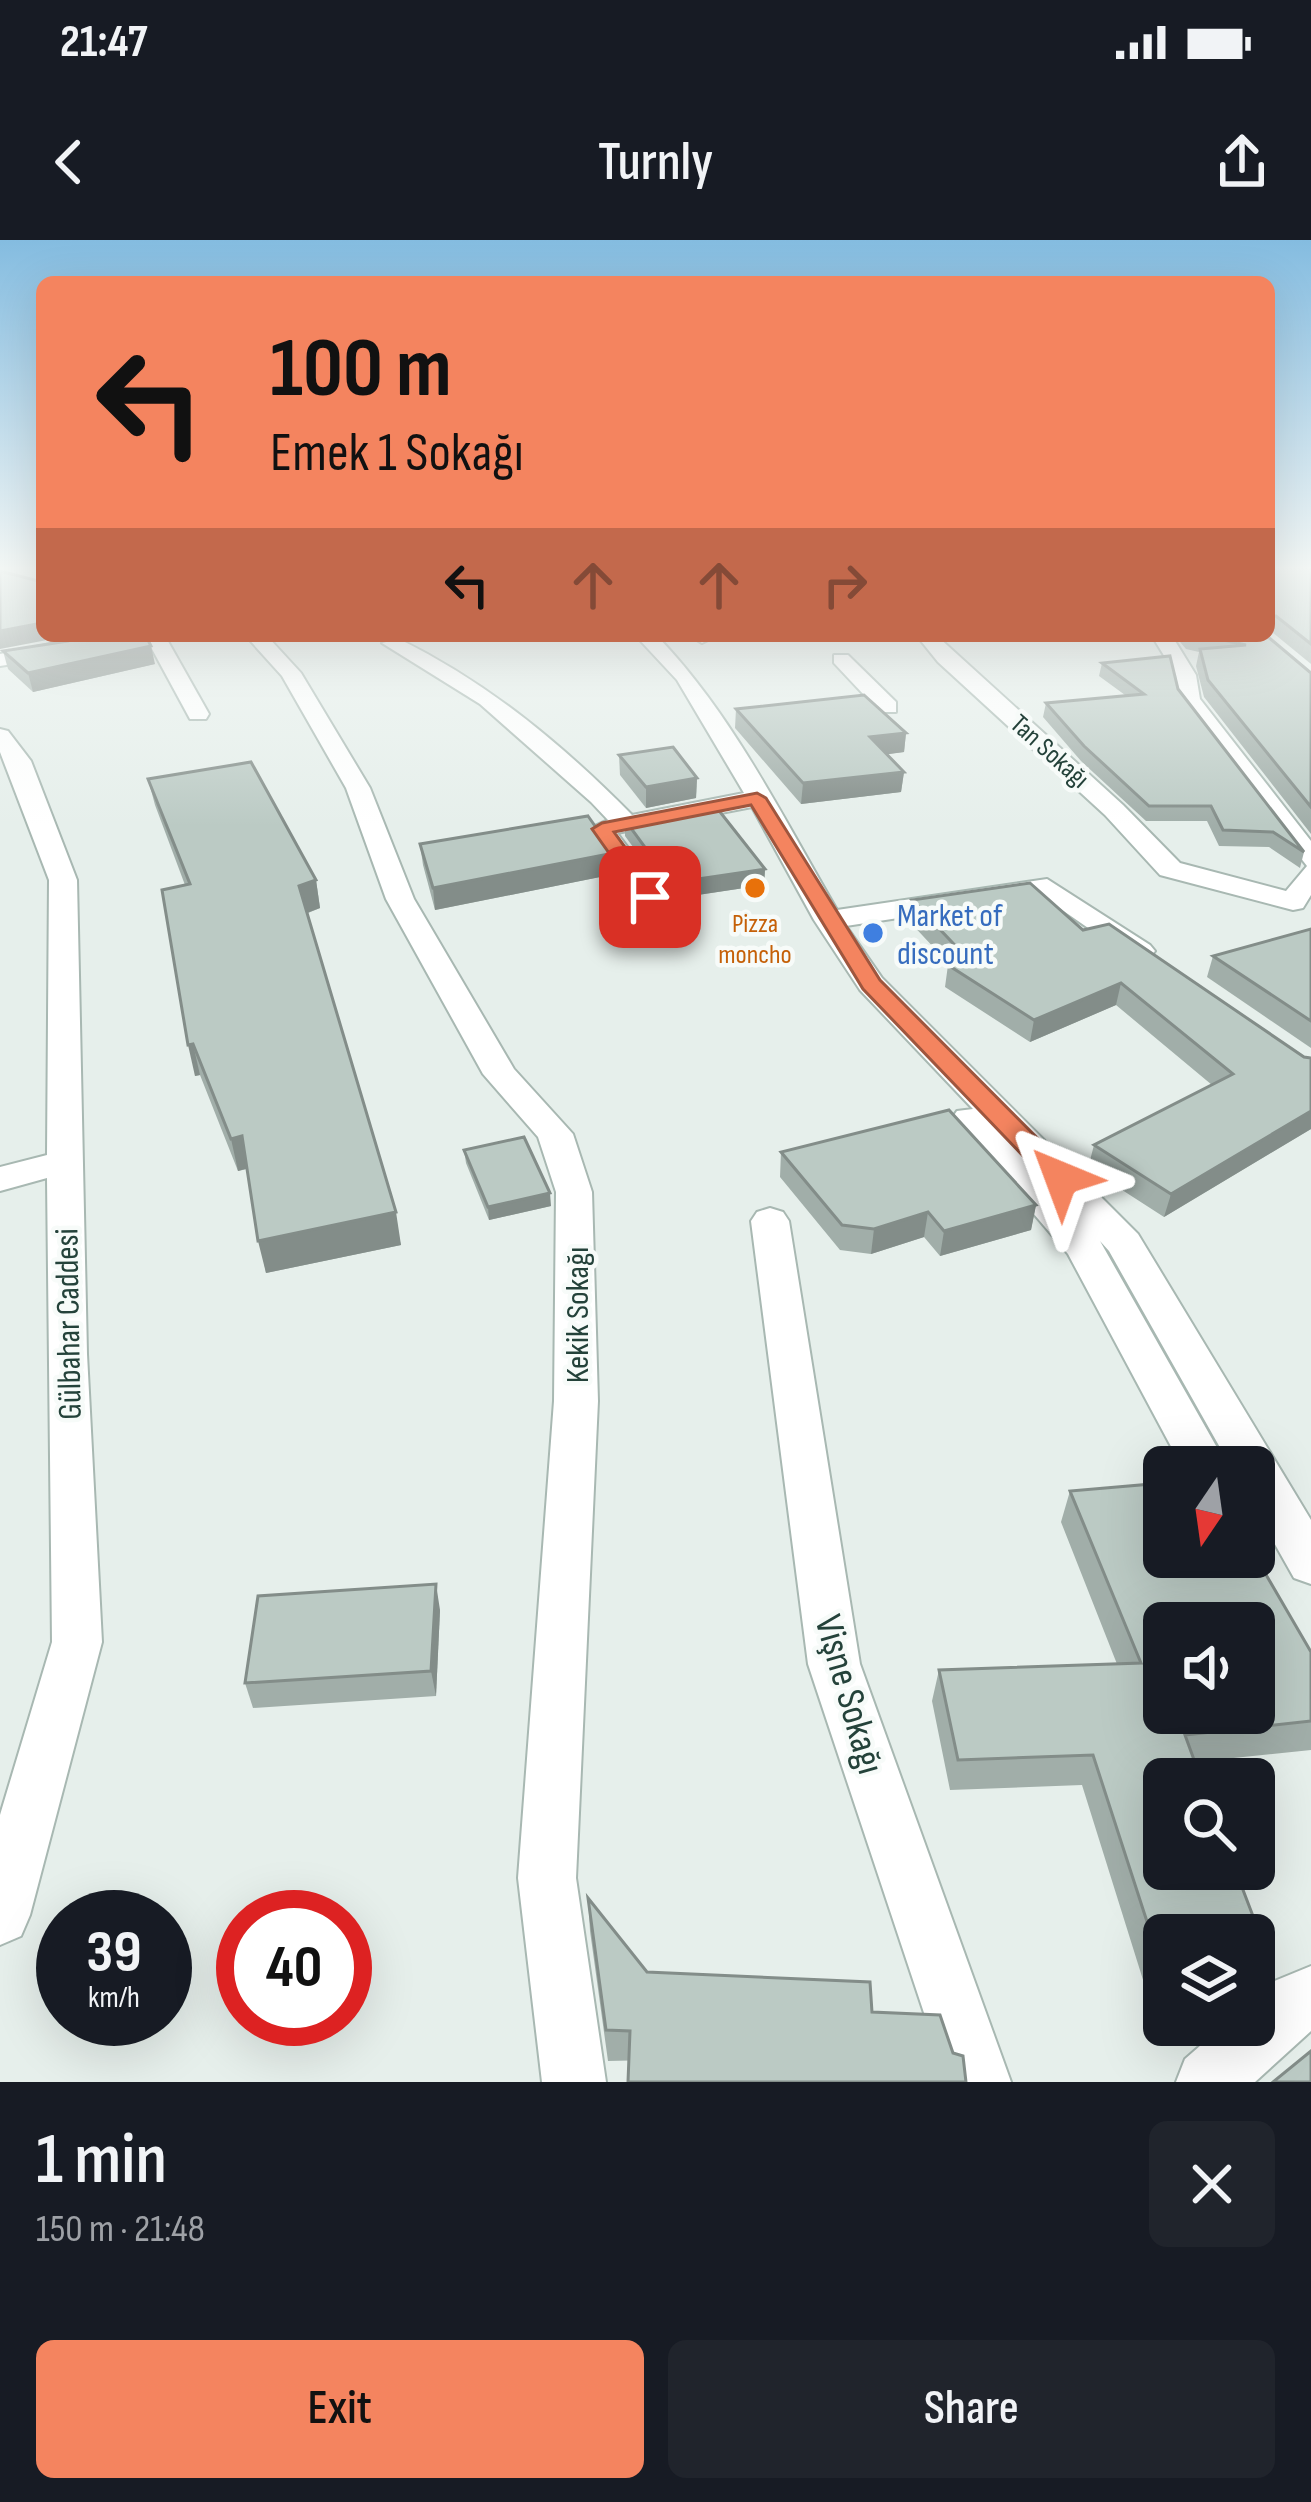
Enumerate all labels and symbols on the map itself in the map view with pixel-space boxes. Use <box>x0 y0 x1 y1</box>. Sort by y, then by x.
street label: Tan Sokağı <box>1003 708 1095 795</box>
pin <box>599 846 701 948</box>
marker: Pizza moncho <box>742 875 768 901</box>
place label: Market of discount <box>897 896 1003 974</box>
place label: Pizza moncho <box>718 908 792 971</box>
marker: Market of discount <box>860 920 886 946</box>
position arrow <box>998 1115 1124 1241</box>
street label: Gülbahar Caddesi <box>47 1228 91 1420</box>
street label: Kekik Sokağı <box>558 1247 598 1383</box>
north arrow <box>1143 1446 1275 1578</box>
street label: Vişne Sokağı <box>804 1610 894 1780</box>
speed limit sign: 40 <box>216 1890 372 2046</box>

